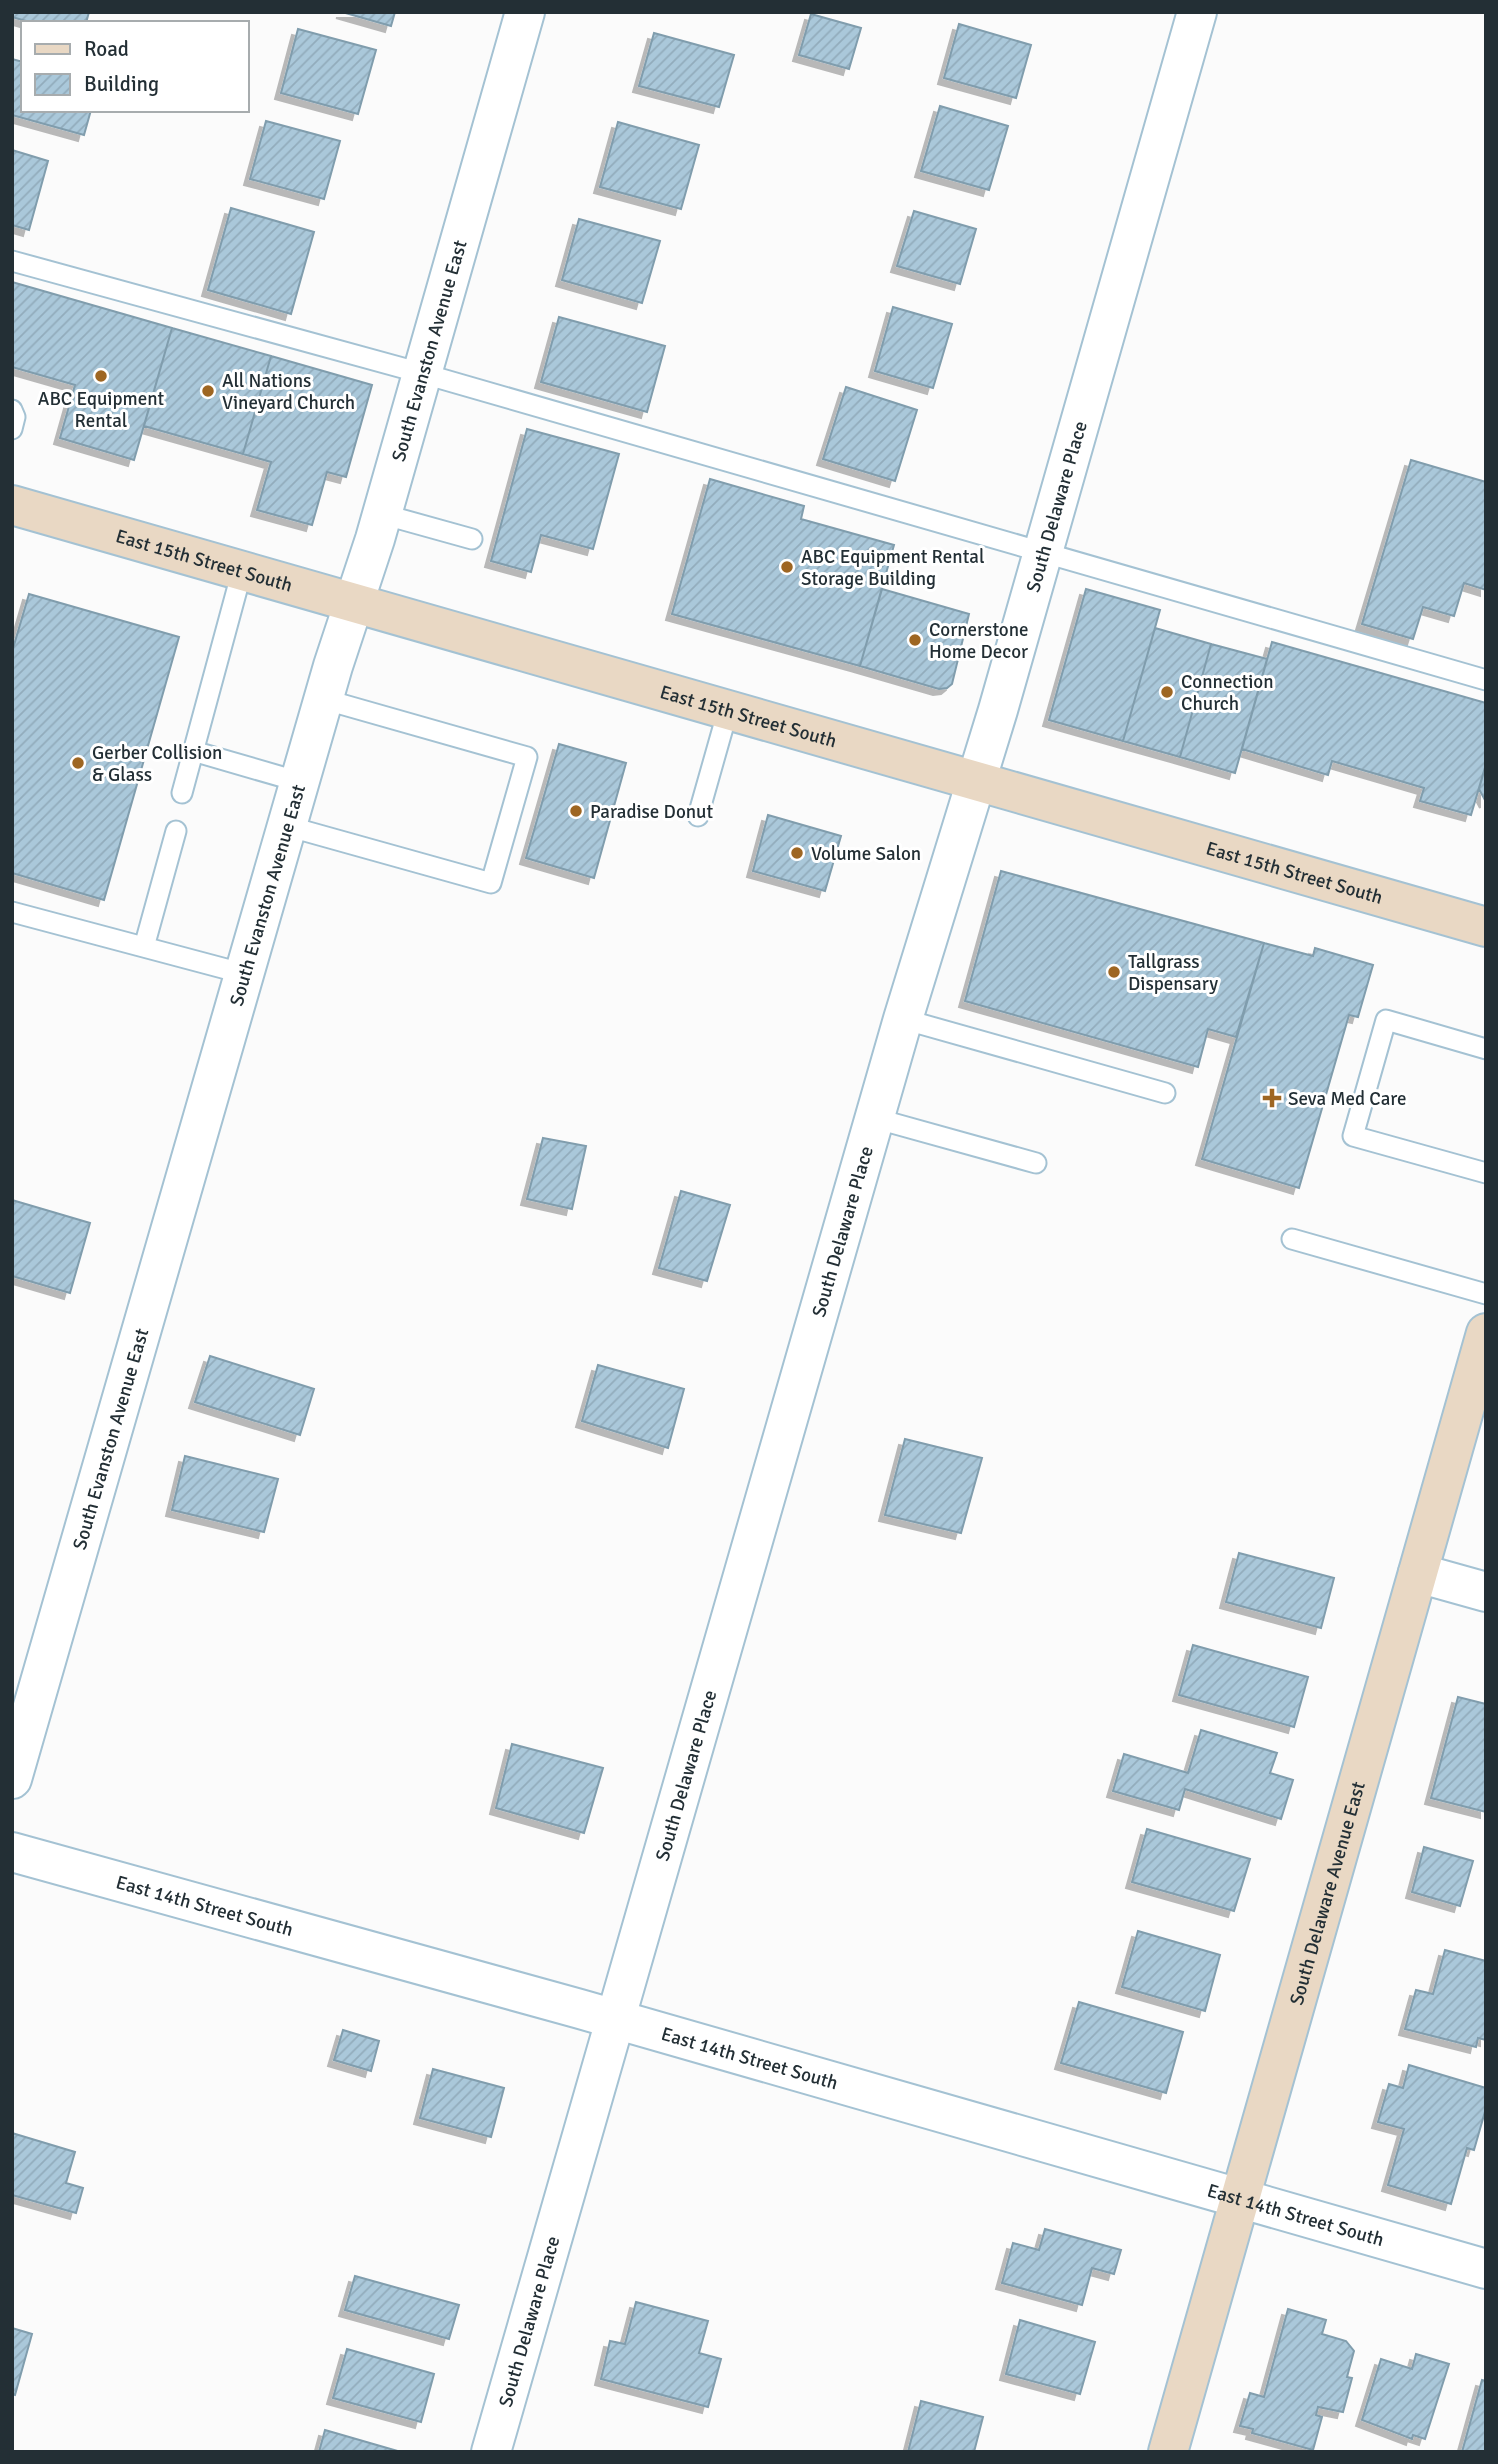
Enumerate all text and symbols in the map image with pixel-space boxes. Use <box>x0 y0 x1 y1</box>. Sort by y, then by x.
legend <box>21 21 248 112</box>
text: Road <box>84 36 129 62</box>
text: Building <box>84 71 159 97</box>
street label: South Evanston Avenue East <box>387 237 473 464</box>
marker: ABC Equipment Rental <box>93 368 109 384</box>
place label: All Nations Vineyard Church <box>222 369 355 415</box>
marker: All Nations Vineyard Church <box>200 383 216 399</box>
place label: ABC Equipment Rental <box>38 387 165 433</box>
street label: South Delaware Place <box>1021 418 1093 595</box>
street label: East 15th Street South <box>113 524 295 598</box>
place label: ABC Equipment Rental Storage Building <box>801 545 985 591</box>
marker: ABC Equipment Rental Storage Building <box>779 559 795 575</box>
place label: Cornerstone Home Decor <box>929 618 1029 664</box>
marker: Cornerstone Home Decor <box>907 632 923 648</box>
place label: Connection Church <box>1181 670 1274 716</box>
street label: East 15th Street South <box>657 680 839 753</box>
marker: Connection Church <box>1159 684 1175 700</box>
place label: Gerber Collision & Glass <box>92 741 222 787</box>
marker: Gerber Collision & Glass <box>70 755 86 771</box>
street label: South Evanston Avenue East <box>225 781 311 1009</box>
place label: Paradise Donut <box>590 800 714 824</box>
marker: Paradise Donut <box>568 803 584 819</box>
street label: East 15th Street South <box>1203 836 1385 910</box>
place label: Volume Salon <box>811 842 921 866</box>
marker: Volume Salon <box>789 845 805 861</box>
place label: Tallgrass Dispensary <box>1128 950 1218 996</box>
marker: Tallgrass Dispensary <box>1106 964 1122 980</box>
place label: Seva Med Care <box>1288 1087 1407 1111</box>
marker: Seva Med Care <box>1262 1088 1282 1108</box>
street label: South Delaware Place <box>807 1143 879 1320</box>
street label: South Evanston Avenue East <box>68 1325 154 1553</box>
street label: South Delaware Place <box>651 1687 722 1864</box>
street label: South Delaware Avenue East <box>1285 1779 1371 2008</box>
street label: East 14th Street South <box>113 1870 296 1942</box>
street label: East 14th Street South <box>658 2022 841 2095</box>
street label: East 14th Street South <box>1204 2179 1387 2252</box>
street label: South Delaware Place <box>494 2233 565 2410</box>

